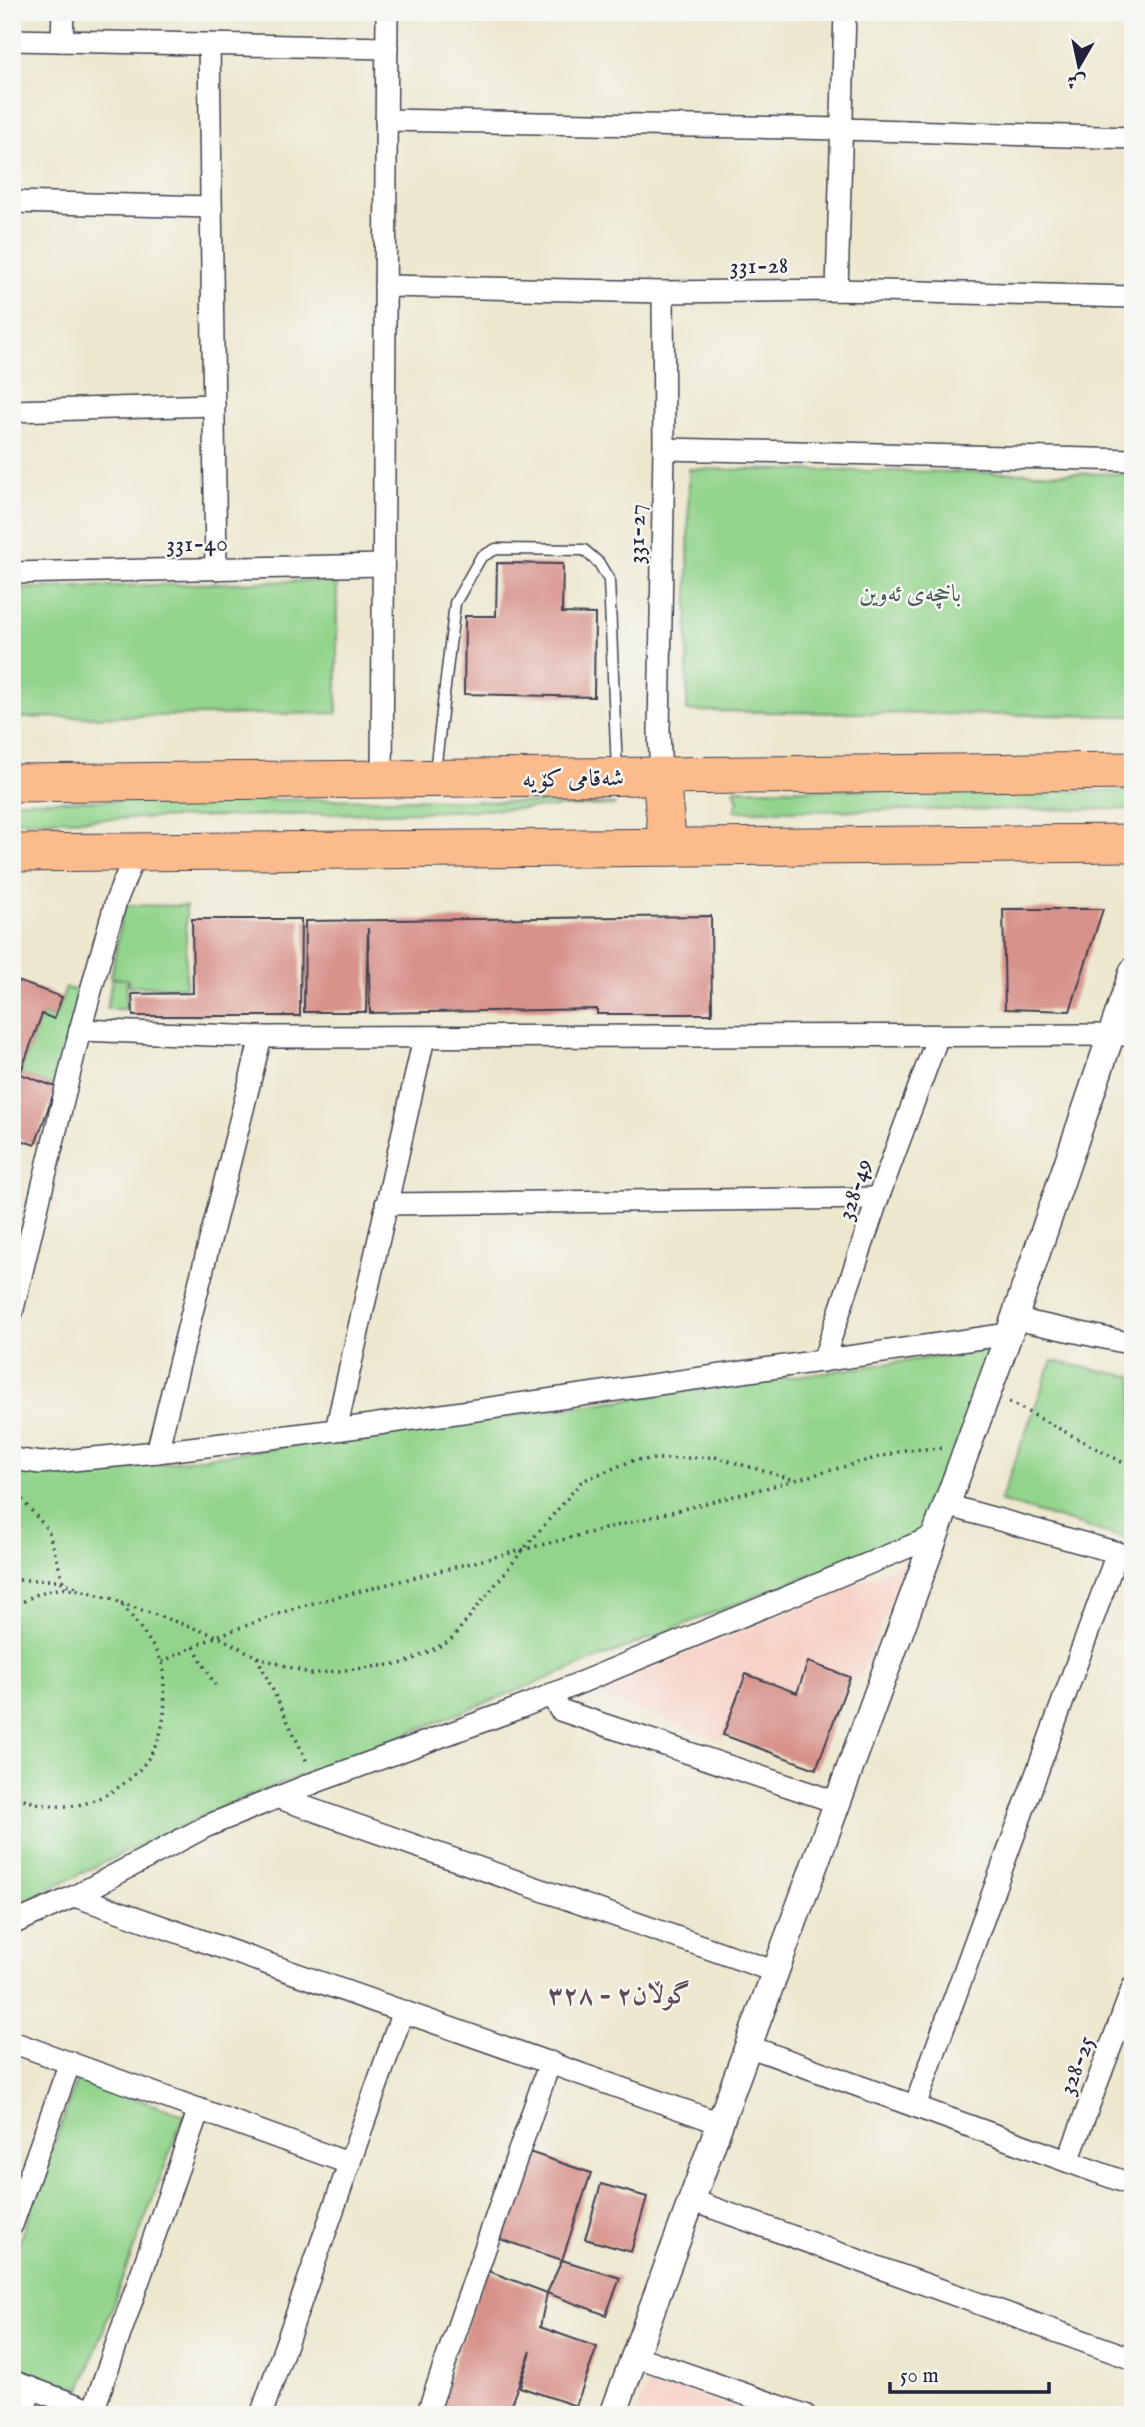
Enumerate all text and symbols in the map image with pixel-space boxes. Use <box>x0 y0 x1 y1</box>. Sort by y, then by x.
north arrow <box>1044 32 1114 102</box>
text: ش <box>1065 67 1088 94</box>
street label: 331-28 <box>729 250 789 283</box>
street label: 331-27 <box>621 504 654 564</box>
street label: 331-40 <box>166 528 228 561</box>
park label: باخچەی ئەوین <box>859 579 961 610</box>
street label: شەقامی کۆیە <box>522 763 624 796</box>
street label: 328-49 <box>831 1155 880 1224</box>
district label: گوڵان٢ - ٣٢٨ <box>548 1979 690 2012</box>
street label: 328-25 <box>1052 2031 1103 2099</box>
scale bar <box>890 2350 1049 2394</box>
text: 50 m <box>900 2363 939 2390</box>

